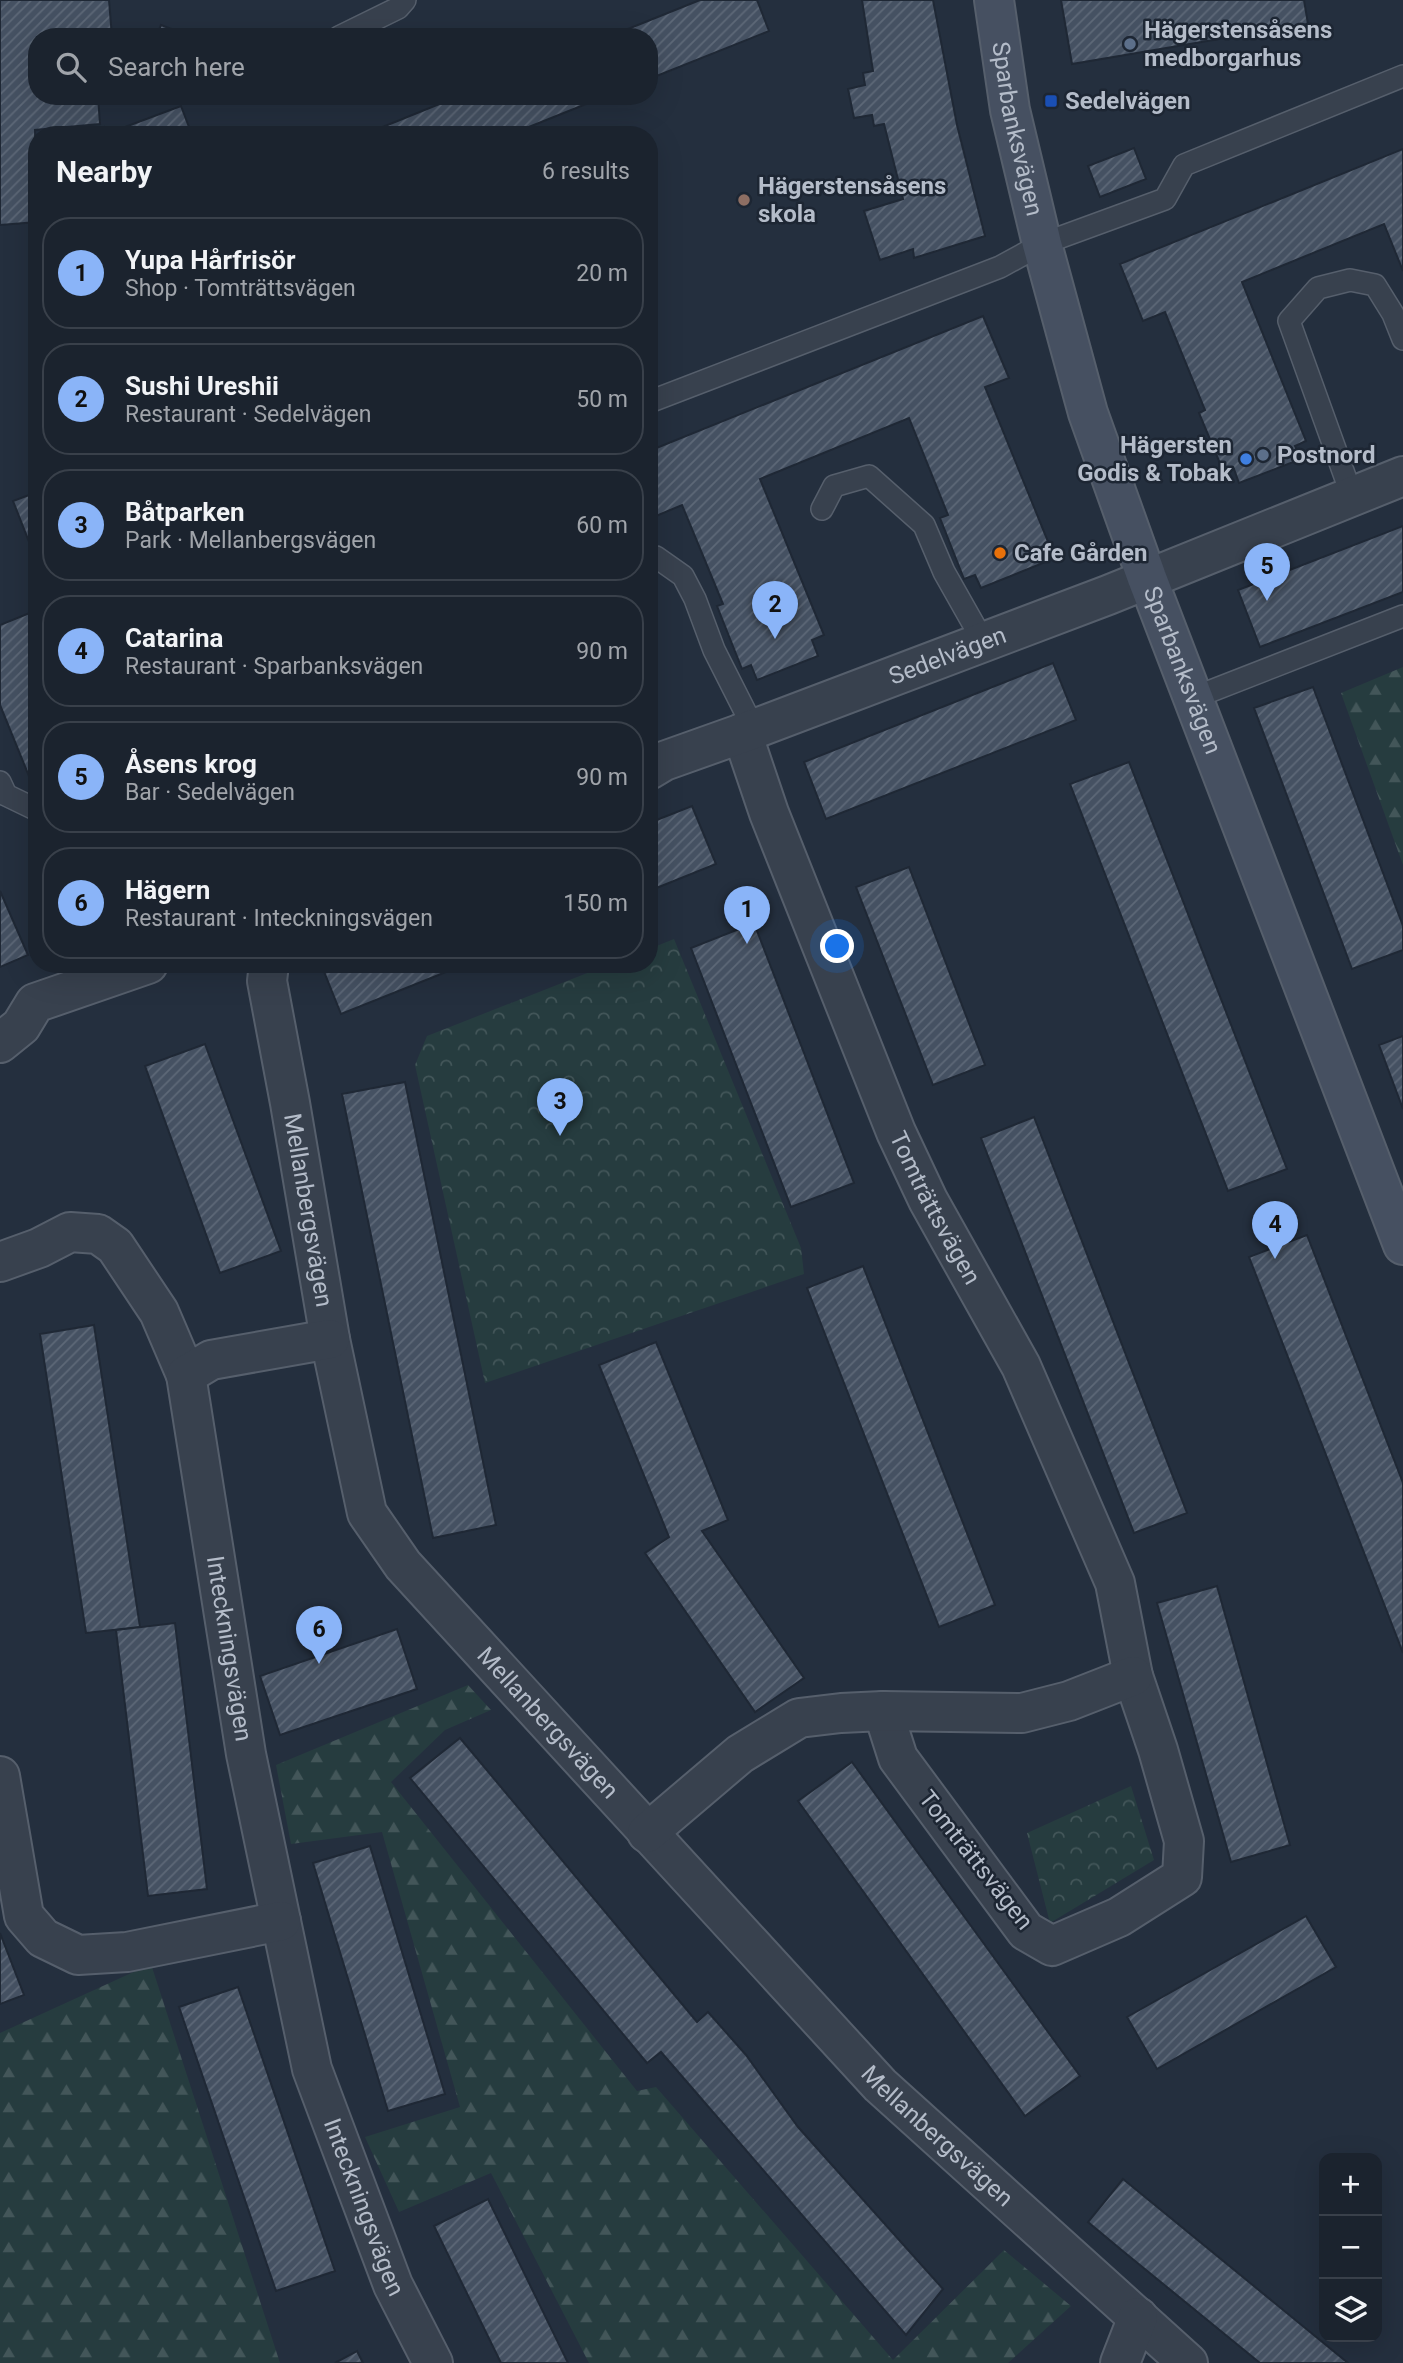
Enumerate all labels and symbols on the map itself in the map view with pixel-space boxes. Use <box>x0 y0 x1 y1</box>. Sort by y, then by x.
place label: Hägerstensåsens medborgarhus <box>1144 16 1332 72</box>
marker: Hägerstensåsens medborgarhus <box>1122 36 1138 52</box>
street label: Sparbanksvägen <box>986 40 1049 219</box>
place label: Sedelvägen <box>1065 87 1191 115</box>
marker: Sedelvägen <box>1043 93 1059 109</box>
place label: Hägerstensåsens skola <box>758 172 946 228</box>
marker: Hägerstensåsens skola <box>736 192 752 208</box>
place label: Hägersten Godis & Tobak <box>1077 431 1233 487</box>
place label: Postnord <box>1277 441 1375 469</box>
marker: Postnord <box>1255 447 1271 463</box>
marker: Hägersten Godis & Tobak <box>1238 451 1254 467</box>
place label: Cafe Gården <box>1014 539 1147 567</box>
pin: 5 <box>1244 543 1290 601</box>
marker: Cafe Gården <box>992 545 1008 561</box>
pin: 2 <box>752 581 798 639</box>
street label: Sparbanksvägen <box>1138 582 1227 758</box>
street label: Sedelvägen <box>885 621 1010 691</box>
pin: 1 <box>724 886 770 944</box>
your location <box>820 929 854 963</box>
pin: 3 <box>537 1078 583 1136</box>
street label: Mellanbergsvägen <box>278 1111 338 1309</box>
street label: Tomträttsvägen <box>884 1127 986 1289</box>
pin: 4 <box>1252 1201 1298 1259</box>
street label: Inteckningsvägen <box>201 1554 258 1743</box>
pin: 6 <box>296 1606 342 1664</box>
street label: Mellanbergsvägen <box>471 1641 624 1804</box>
street label: Tomträttsvägen <box>913 1785 1039 1935</box>
street label: Mellanbergsvägen <box>855 2060 1019 2212</box>
street label: Inteckningsvägen <box>318 2114 410 2301</box>

